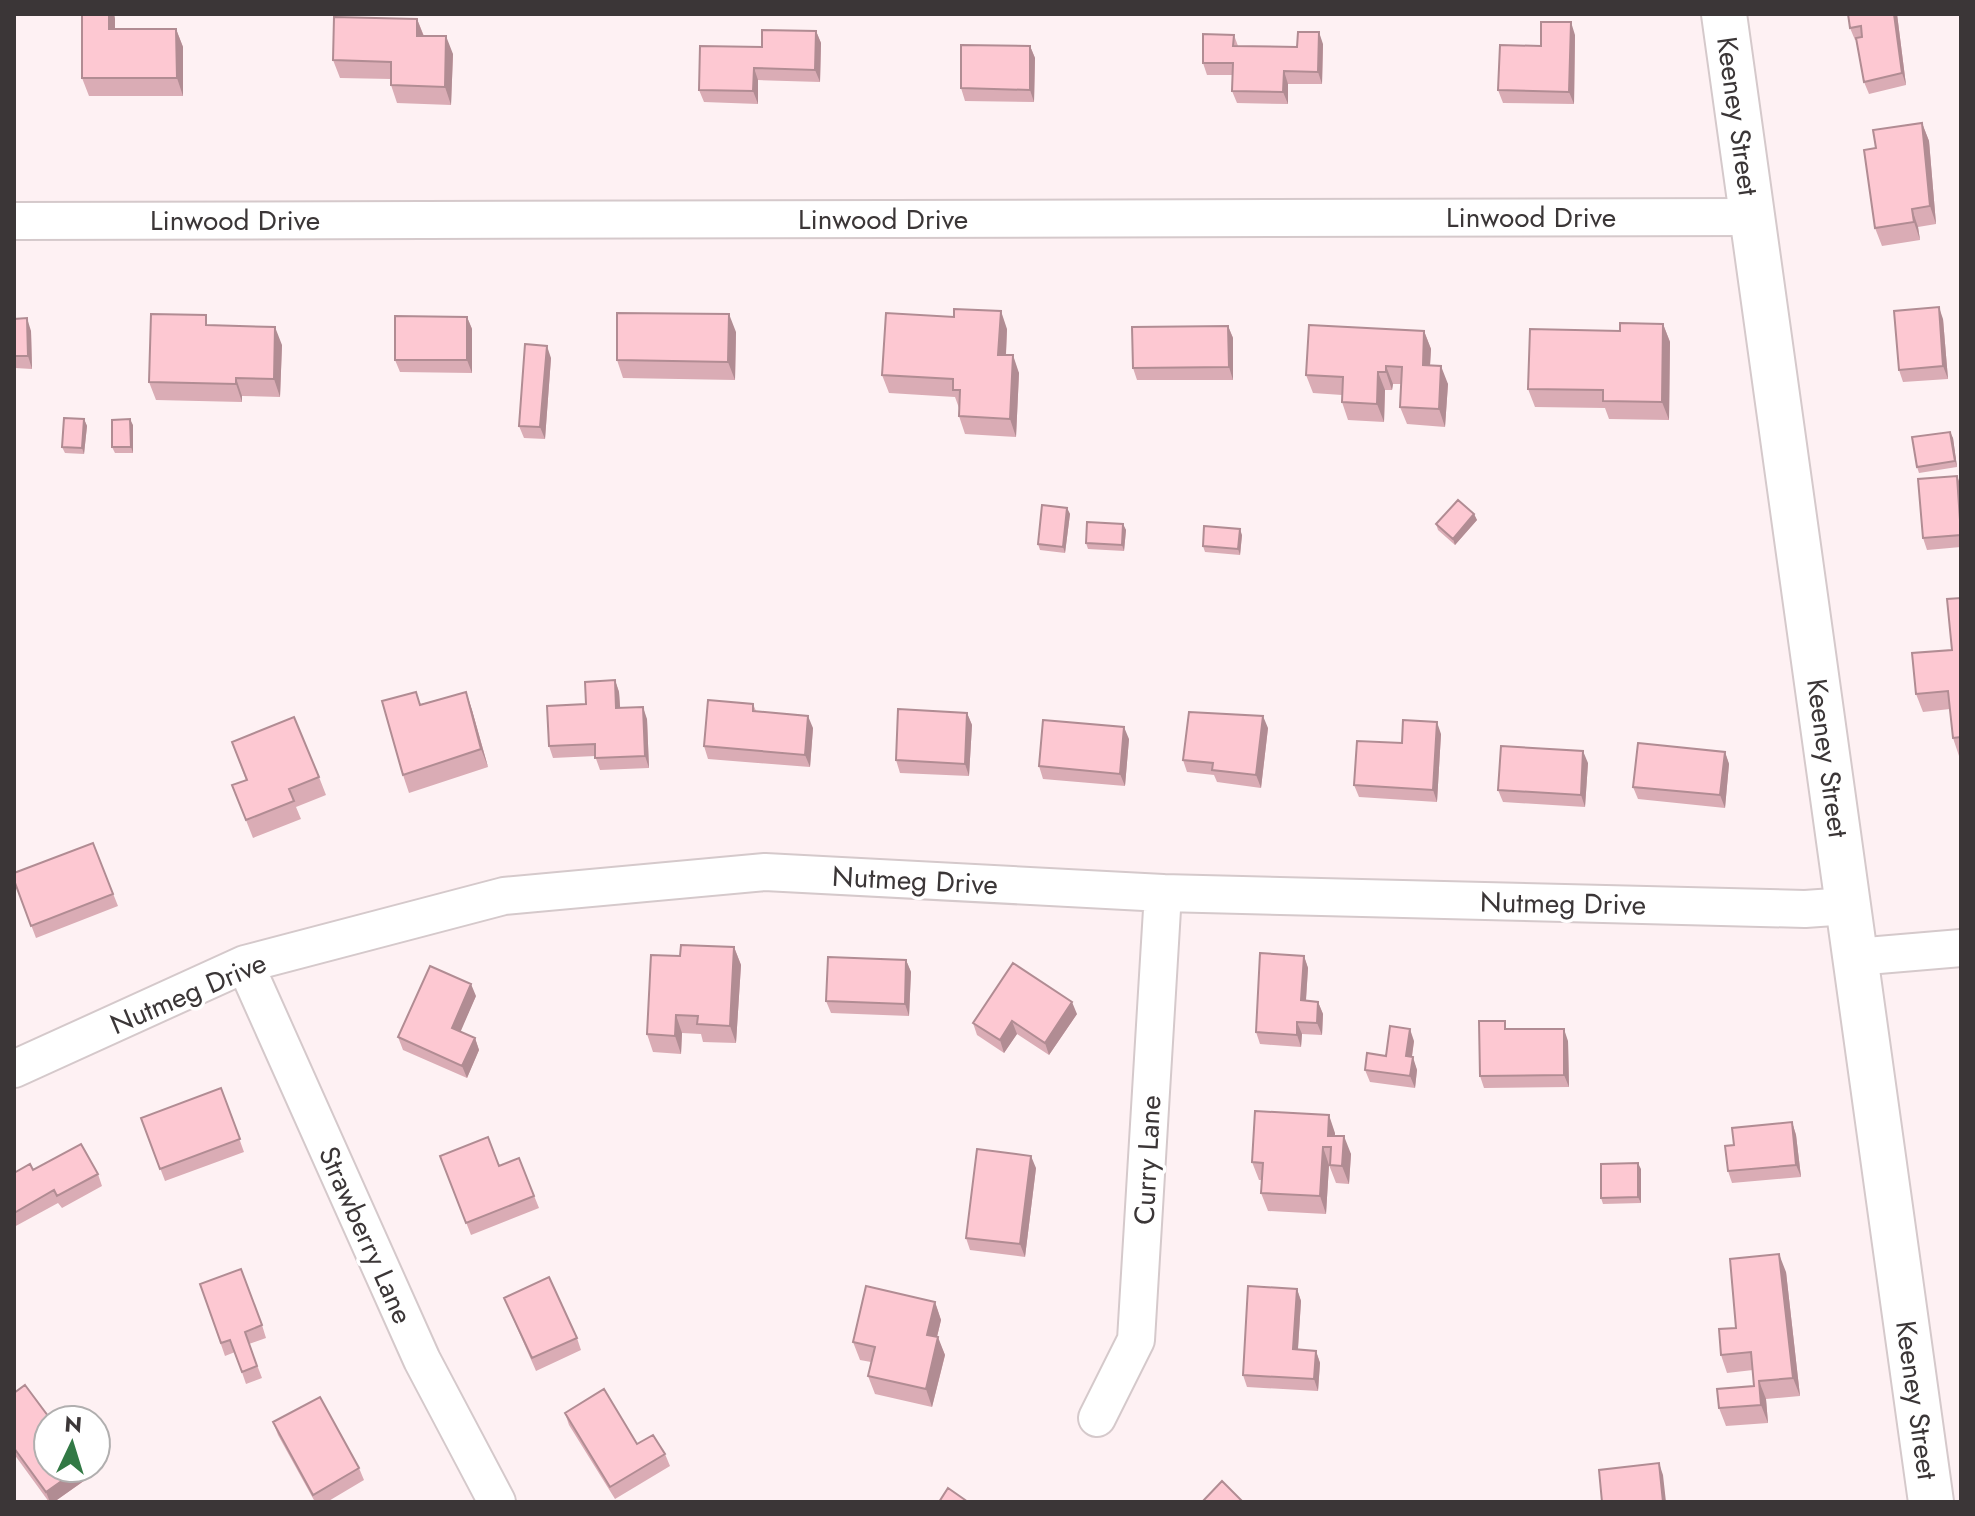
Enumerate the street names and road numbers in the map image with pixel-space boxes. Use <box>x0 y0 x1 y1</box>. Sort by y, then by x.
street label: Keeney Street <box>1706 34 1769 198</box>
street label: Linwood Drive <box>1446 197 1616 238</box>
street label: Linwood Drive <box>798 199 968 240</box>
street label: Linwood Drive <box>150 200 320 241</box>
street label: Keeney Street <box>1796 676 1859 840</box>
street label: Nutmeg Drive <box>831 856 999 905</box>
street label: Nutmeg Drive <box>1480 882 1646 925</box>
street label: Nutmeg Drive <box>104 942 273 1045</box>
street label: Curry Lane <box>1124 1094 1171 1226</box>
street label: Strawberry Lane <box>308 1140 423 1330</box>
street label: Keeney Street <box>1885 1318 1948 1482</box>

